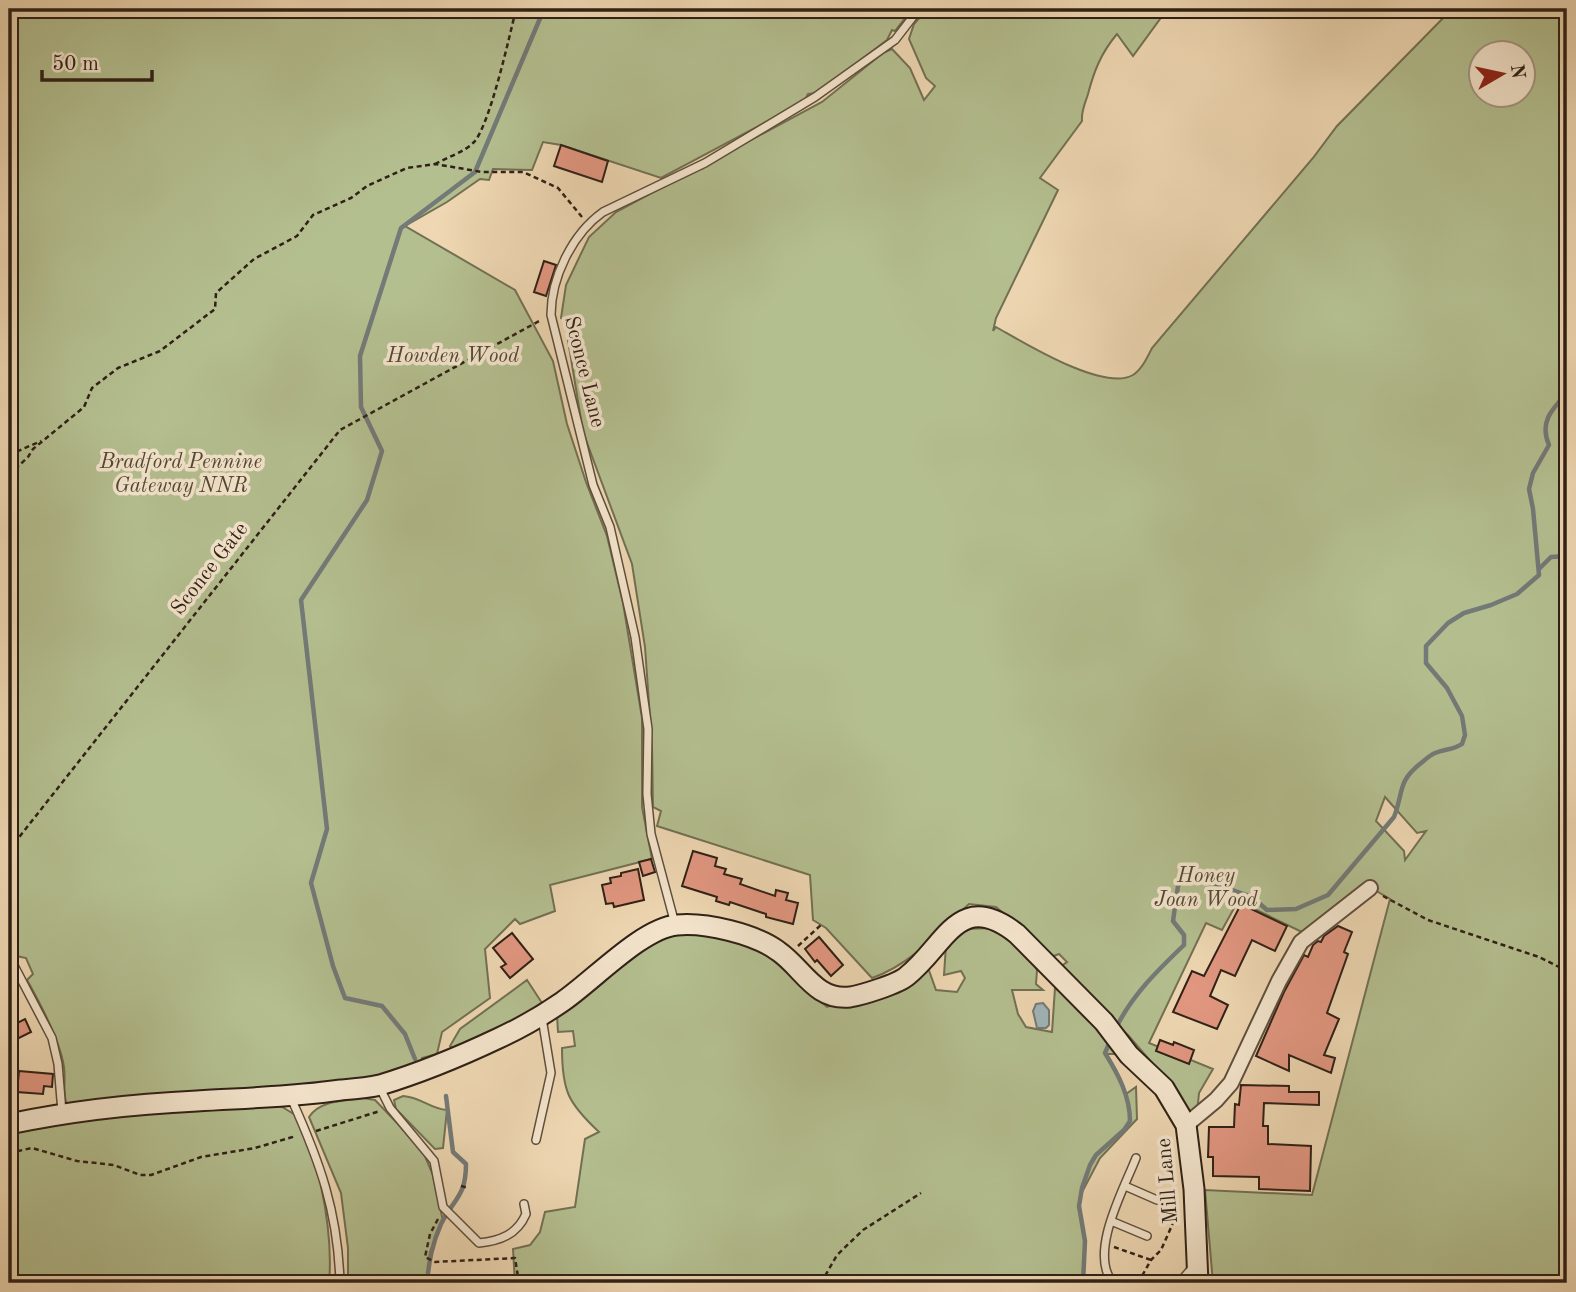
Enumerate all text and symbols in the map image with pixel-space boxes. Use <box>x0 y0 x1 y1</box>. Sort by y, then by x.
scale bar <box>42 38 152 82</box>
north arrow <box>1468 38 1538 108</box>
text: 50 m <box>52 54 99 75</box>
text: N <box>1506 63 1527 81</box>
street label: Sconce Lane <box>560 314 608 430</box>
park label: Howden Wood <box>386 346 520 367</box>
park label: Bradford Pennine Gateway NNR <box>99 452 262 497</box>
street label: Sconce Gate <box>168 519 252 619</box>
park label: Honey Joan Wood <box>1154 866 1259 911</box>
street label: Mill Lane <box>1154 1137 1182 1225</box>

